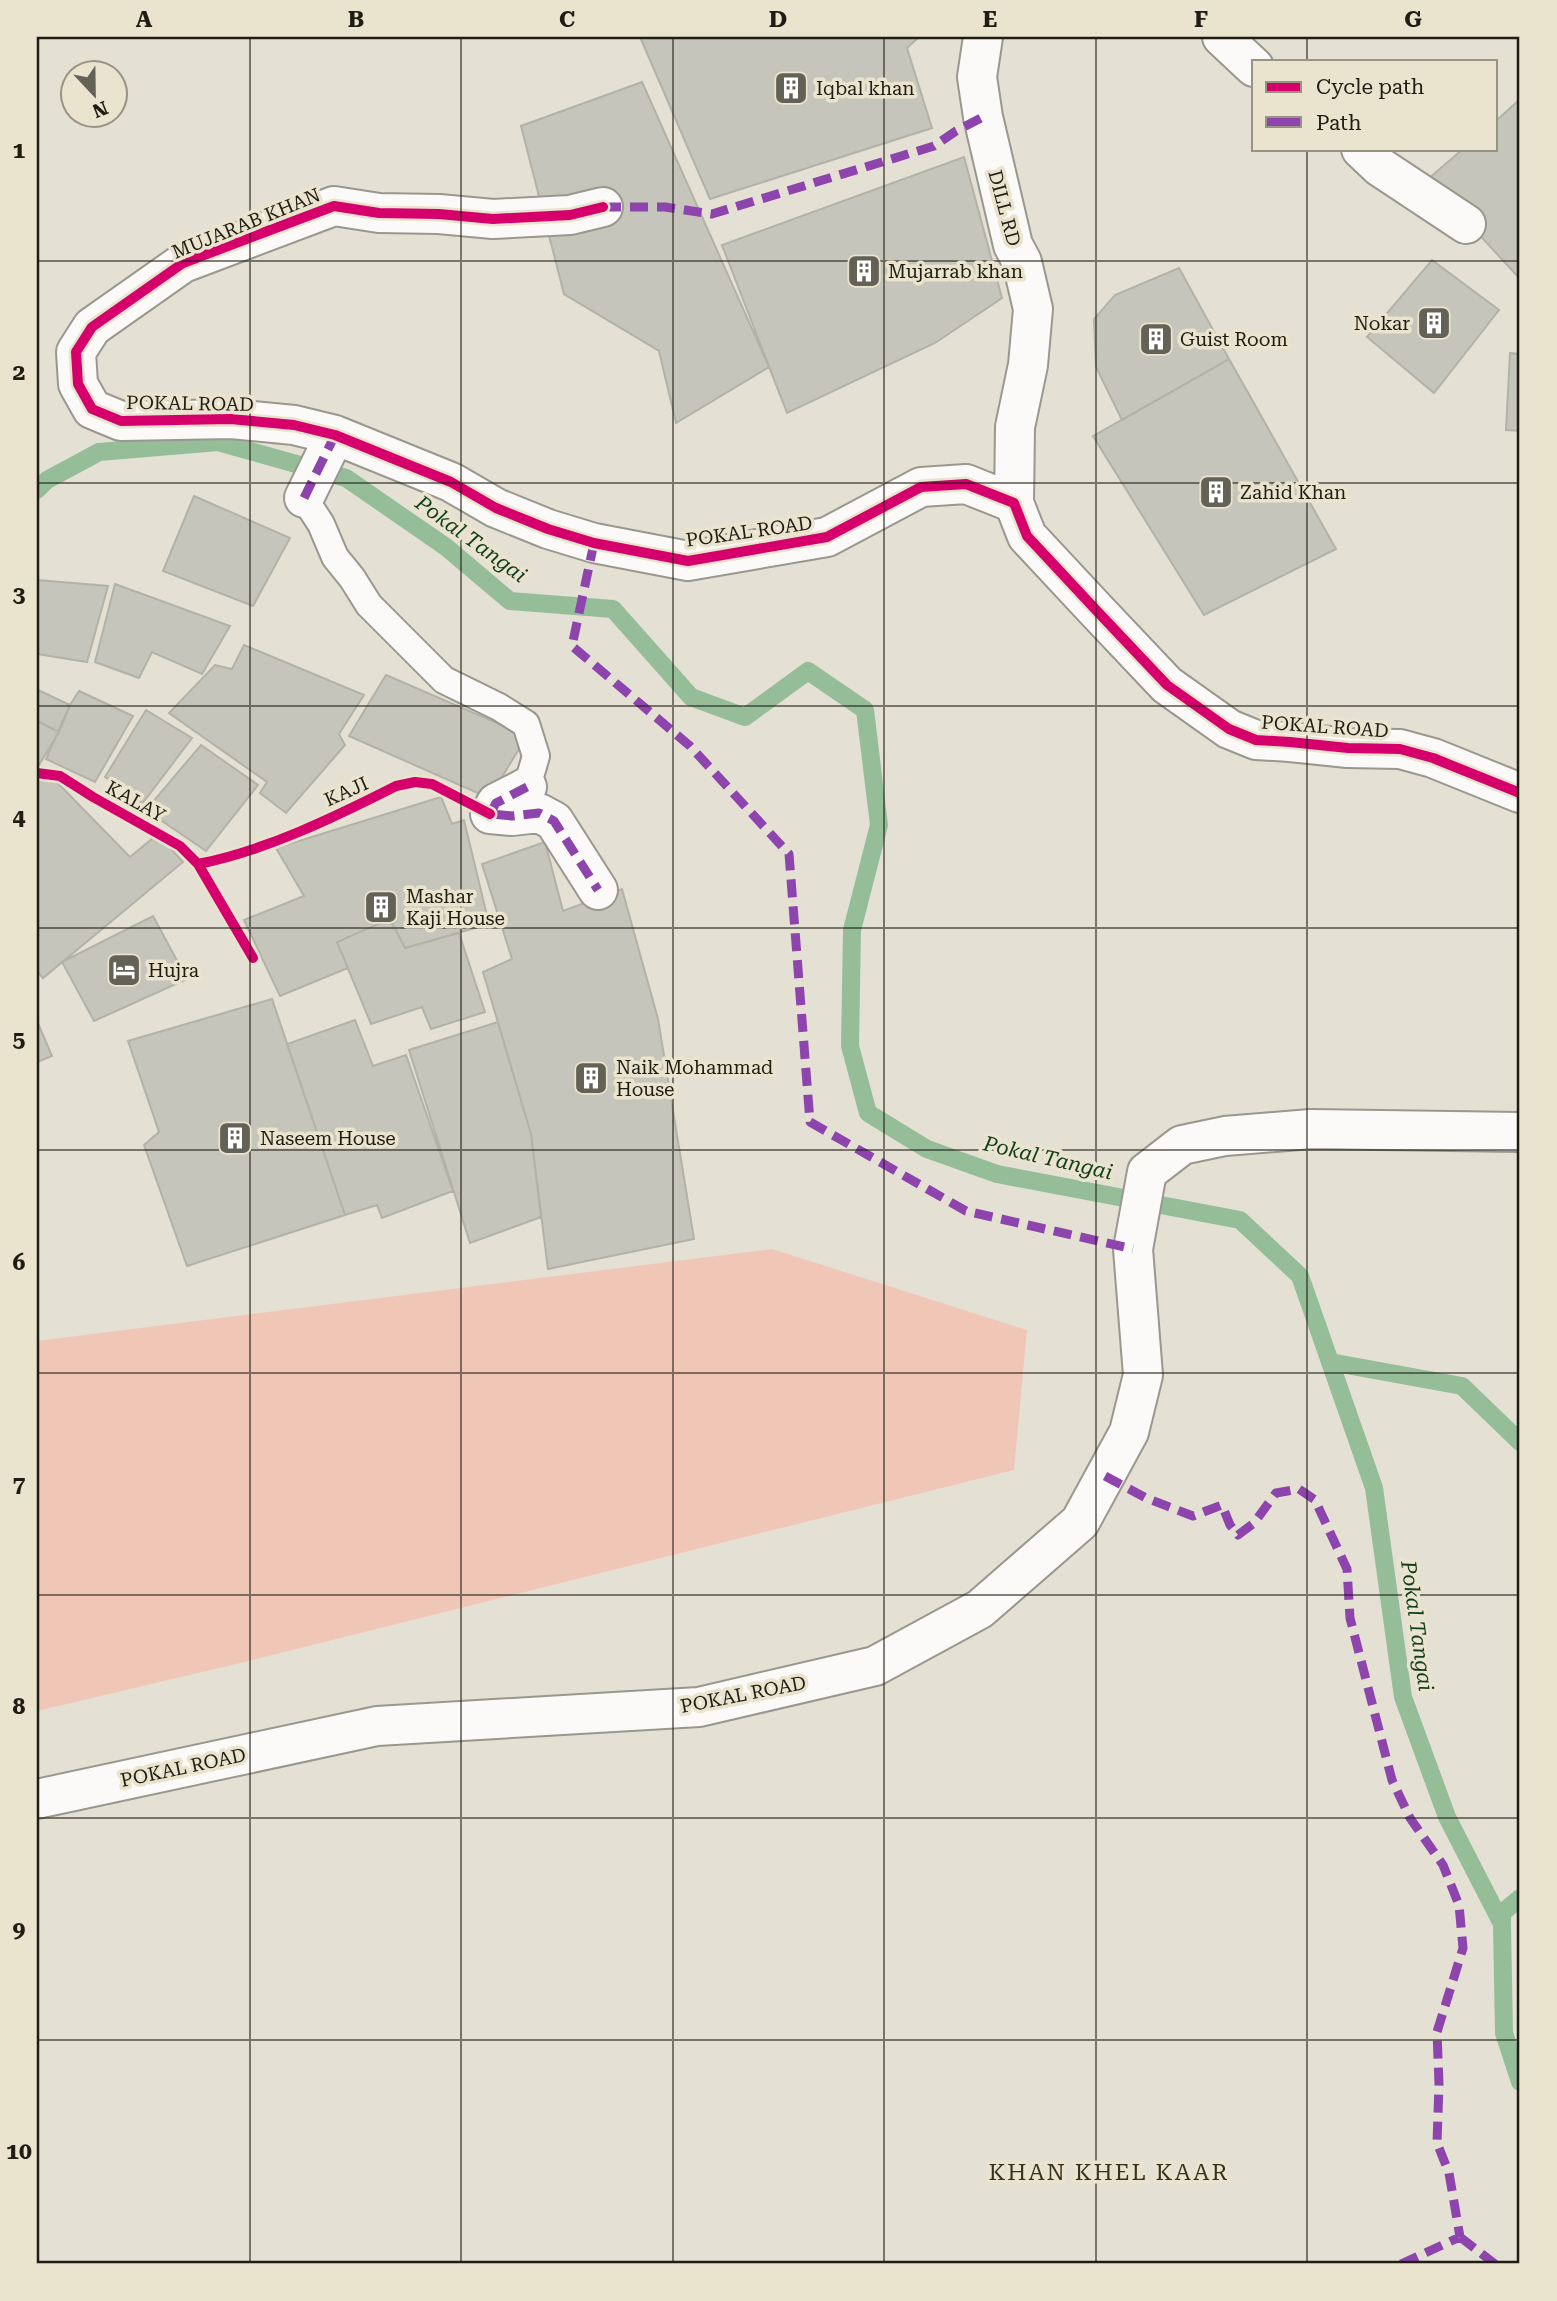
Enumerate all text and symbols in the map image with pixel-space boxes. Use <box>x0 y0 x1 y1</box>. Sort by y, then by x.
text: A <box>136 6 153 33</box>
text: B <box>348 6 364 33</box>
text: C <box>559 6 575 33</box>
text: D <box>769 6 787 33</box>
text: E <box>983 6 997 33</box>
text: F <box>1194 6 1208 33</box>
text: G <box>1404 6 1422 33</box>
north arrow <box>60 60 130 130</box>
legend <box>1252 60 1498 150</box>
building icon: Iqbal khan <box>772 69 810 107</box>
text: Cycle path <box>1316 75 1425 99</box>
place label: Iqbal khan <box>816 77 914 100</box>
text: N <box>89 96 111 123</box>
text: Path <box>1316 111 1362 135</box>
text: 1 <box>13 137 26 164</box>
street label: DILL RD <box>983 167 1026 249</box>
street label: MUJARAB KHAN <box>169 183 324 264</box>
building icon: Mujarrab khan <box>845 252 883 290</box>
place label: Mujarrab khan <box>888 260 1023 283</box>
building icon: Nokar <box>1415 304 1453 342</box>
place label: Nokar <box>1354 312 1410 335</box>
building icon: Guist Room <box>1137 320 1175 358</box>
place label: Guist Room <box>1180 328 1288 351</box>
text: 2 <box>13 359 25 386</box>
street label: POKAL ROAD <box>126 391 254 416</box>
building icon: Zahid Khan <box>1197 473 1235 511</box>
place label: Zahid Khan <box>1240 481 1346 504</box>
water label: Pokal Tangai <box>410 490 531 587</box>
street label: POKAL ROAD <box>684 511 814 552</box>
text: 3 <box>13 581 26 608</box>
street label: POKAL ROAD <box>1261 711 1389 742</box>
street label: KAJI <box>321 772 372 811</box>
street label: KALAY <box>102 776 170 827</box>
text: 4 <box>13 804 26 831</box>
place label: Mashar Kaji House <box>406 885 505 930</box>
building icon: Mashar Kaji House <box>362 888 400 926</box>
hotel icon: Hujra <box>105 951 143 989</box>
place label: Hujra <box>148 959 200 982</box>
text: 5 <box>13 1026 26 1053</box>
place label: Naik Mohammad House <box>616 1056 773 1101</box>
building icon: Naik Mohammad House <box>572 1059 610 1097</box>
building icon: Naseem House <box>216 1119 254 1157</box>
place label: Naseem House <box>260 1127 396 1150</box>
water label: Pokal Tangai <box>980 1131 1115 1185</box>
text: 6 <box>13 1249 26 1276</box>
text: 7 <box>13 1471 26 1498</box>
water label: Pokal Tangai <box>1396 1558 1438 1693</box>
street label: POKAL ROAD <box>678 1671 808 1718</box>
text: 8 <box>13 1693 26 1720</box>
street label: POKAL ROAD <box>118 1743 248 1792</box>
text: 9 <box>13 1916 26 1943</box>
text: 10 <box>6 2138 32 2165</box>
district label: KHAN KHEL KAAR <box>989 2159 1229 2186</box>

